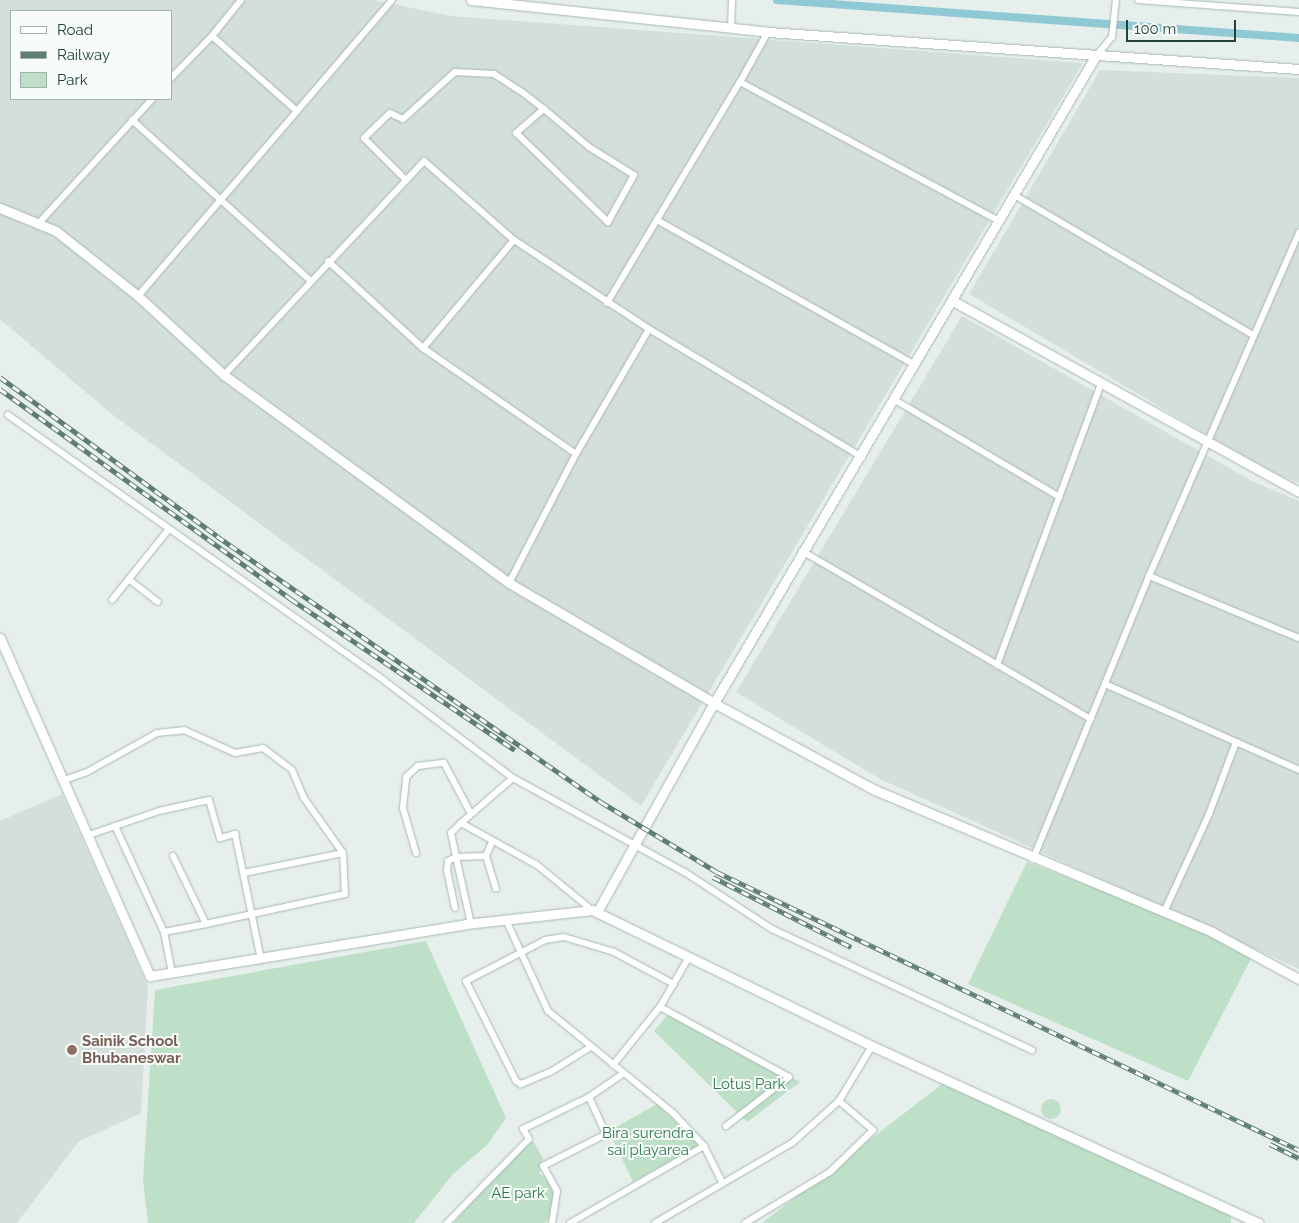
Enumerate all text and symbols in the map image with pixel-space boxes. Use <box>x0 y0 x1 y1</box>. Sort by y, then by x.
legend <box>10 10 172 100</box>
scale bar <box>1129 10 1239 42</box>
text: 100 m <box>1134 20 1176 38</box>
text: Road <box>57 21 93 39</box>
text: Railway <box>57 46 110 64</box>
text: Park <box>57 71 88 89</box>
place label: Sainik School Bhubaneswar <box>82 1032 181 1067</box>
marker: Sainik School Bhubaneswar <box>66 1044 78 1056</box>
park label: Lotus Park <box>712 1076 786 1094</box>
park label: Bira surendra sai playarea <box>602 1124 694 1159</box>
park label: AE park <box>491 1185 545 1203</box>

